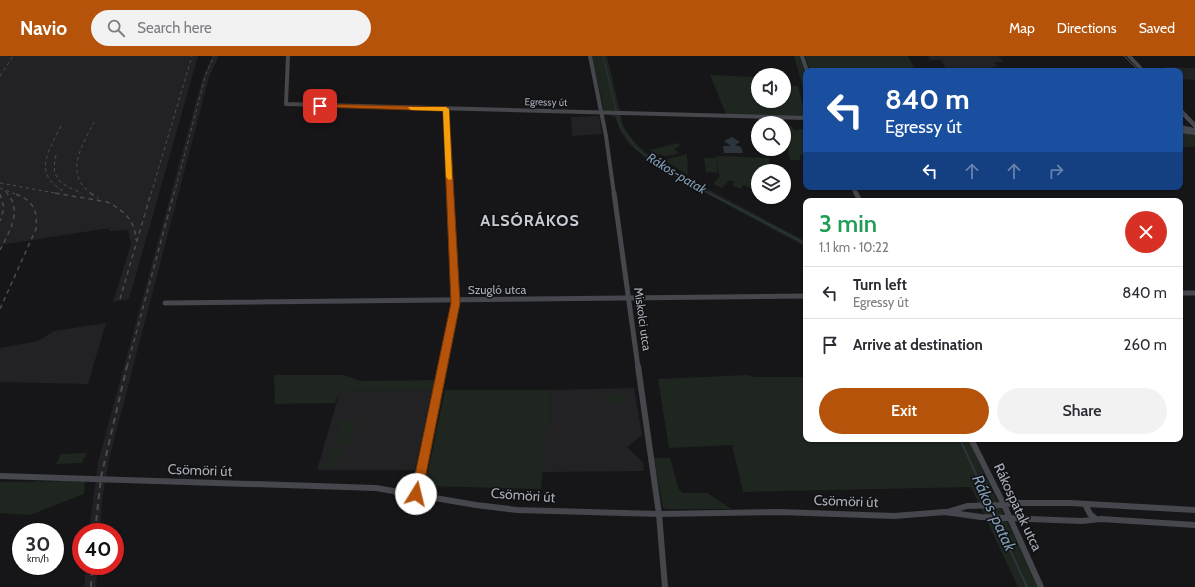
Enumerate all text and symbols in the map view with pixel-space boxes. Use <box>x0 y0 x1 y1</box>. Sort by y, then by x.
search box <box>91 10 371 46</box>
text: Navio <box>20 17 67 40</box>
icon: search <box>105 17 127 39</box>
text: Search here <box>137 19 212 37</box>
text: Map <box>1009 19 1035 37</box>
text: Directions <box>1057 19 1117 37</box>
text: Saved <box>1139 19 1175 37</box>
map controls <box>751 68 791 204</box>
button: sound <box>751 68 791 108</box>
text: 840 m <box>885 82 970 116</box>
icon: left <box>819 84 871 136</box>
pin <box>303 89 337 123</box>
icon: arrive <box>309 95 331 117</box>
street label: Egressy út <box>525 95 568 109</box>
button: search <box>751 116 791 156</box>
text: Egressy út <box>885 116 962 138</box>
water label: Rákos-patak <box>644 149 710 197</box>
icon: left <box>919 160 941 182</box>
icon: ahead <box>961 160 983 182</box>
icon: ahead <box>1003 160 1025 182</box>
icon: right <box>1045 160 1067 182</box>
button: layers <box>751 164 791 204</box>
text: 3 min <box>819 209 877 238</box>
district label: ALSÓRÁKOS <box>480 211 580 230</box>
button: close <box>1125 211 1167 253</box>
text: 1.1 km · 10:22 <box>819 239 889 255</box>
text: Turn left <box>853 276 907 294</box>
street label: Szugló utca <box>468 282 526 297</box>
icon: left <box>819 282 841 304</box>
text: 840 m <box>1122 284 1167 302</box>
street label: Miskolci utca <box>631 286 655 352</box>
text: Egressy út <box>853 294 909 310</box>
icon: arrive <box>819 334 841 356</box>
text: Arrive at destination <box>853 336 983 354</box>
text: 260 m <box>1124 336 1167 354</box>
button: Exit <box>819 388 989 434</box>
button: Share <box>997 388 1167 434</box>
street label: Csömöri út <box>167 460 233 480</box>
street label: Rákospatak utca <box>990 460 1046 554</box>
water label: Rákos-patak <box>968 472 1020 555</box>
position arrow <box>395 473 437 515</box>
street label: Csömöri út <box>490 484 556 506</box>
street label: Csömöri út <box>813 491 879 511</box>
speed limit sign: 40 <box>72 523 124 575</box>
text: 30 <box>26 532 50 556</box>
text: km/h <box>27 552 49 565</box>

